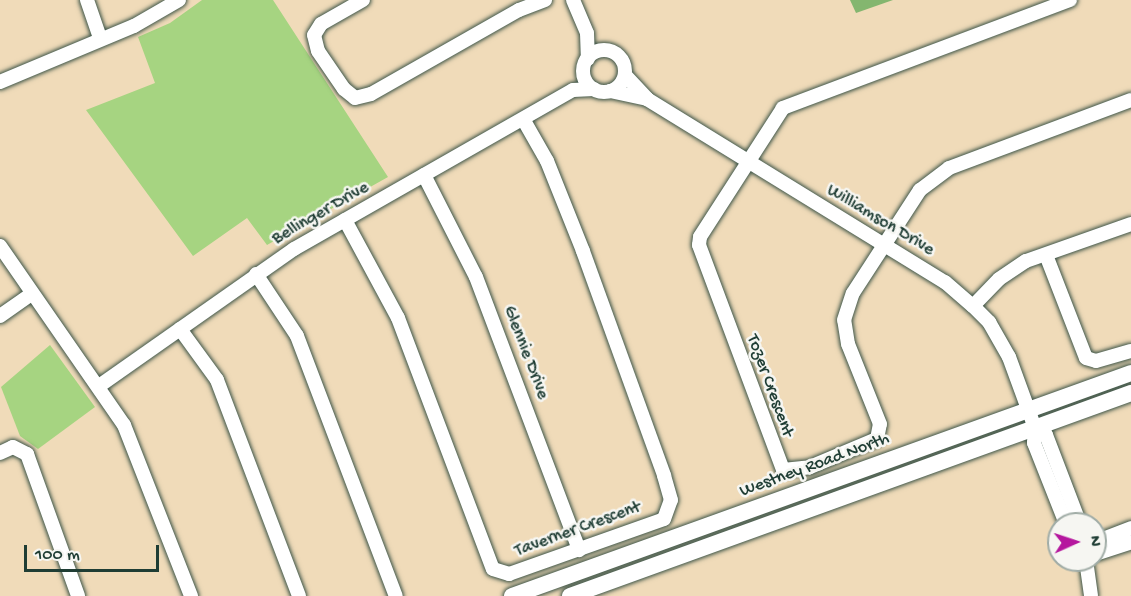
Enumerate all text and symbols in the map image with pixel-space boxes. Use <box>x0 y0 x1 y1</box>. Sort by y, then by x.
street label: Bellinger Drive <box>269 178 373 250</box>
street label: Williamson Drive <box>822 180 938 262</box>
street label: Glennie Drive <box>497 303 553 403</box>
street label: Tozer Crescent <box>740 332 798 440</box>
street label: Westney Road North <box>737 429 893 503</box>
street label: Taverner Crescent <box>512 497 644 563</box>
north arrow <box>1047 512 1107 572</box>
scale bar <box>27 533 162 571</box>
text: N <box>1084 535 1103 547</box>
text: 100 m <box>35 545 80 566</box>

